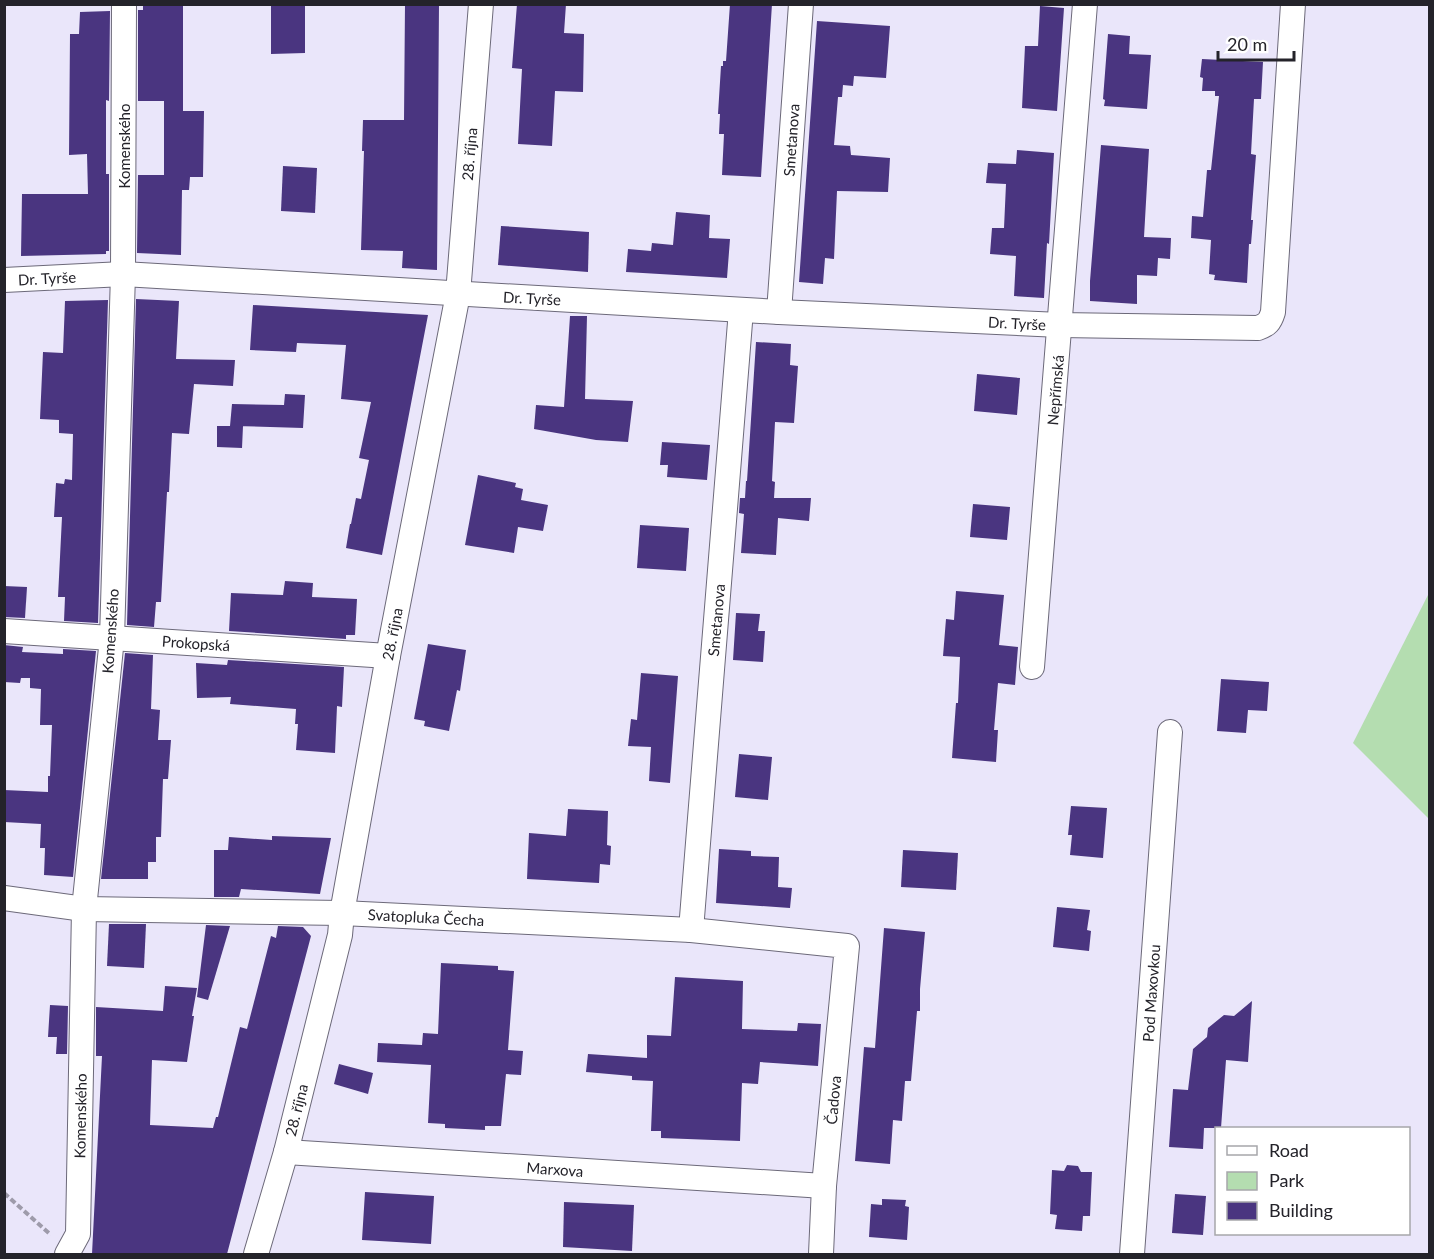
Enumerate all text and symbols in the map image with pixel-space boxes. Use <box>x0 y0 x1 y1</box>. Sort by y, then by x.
scale bar <box>1218 24 1294 62</box>
text: 20 m <box>1227 33 1267 55</box>
street label: Smetanova <box>779 103 803 177</box>
street label: Komenského <box>115 104 133 188</box>
street label: 28. října <box>458 127 480 181</box>
street label: Dr. Tyrše <box>17 267 77 289</box>
street label: Dr. Tyrše <box>502 287 562 309</box>
street label: Dr. Tyrše <box>987 312 1047 334</box>
street label: Nepřímská <box>1043 354 1067 426</box>
street label: Smetanova <box>704 583 728 657</box>
street label: Komenského <box>98 588 122 674</box>
street label: 28. října <box>378 606 406 662</box>
street label: Prokopská <box>161 632 231 654</box>
street label: Svatopluka Čecha <box>367 905 485 929</box>
street label: Pod Maxovkou <box>1139 944 1163 1042</box>
street label: Komenského <box>70 1073 90 1159</box>
street label: Čadova <box>822 1075 844 1125</box>
street label: 28. října <box>281 1082 311 1138</box>
legend <box>1215 1127 1410 1235</box>
text: Road <box>1269 1139 1309 1161</box>
street label: Marxova <box>526 1158 584 1180</box>
text: Park <box>1269 1169 1305 1191</box>
text: Building <box>1269 1199 1333 1221</box>

